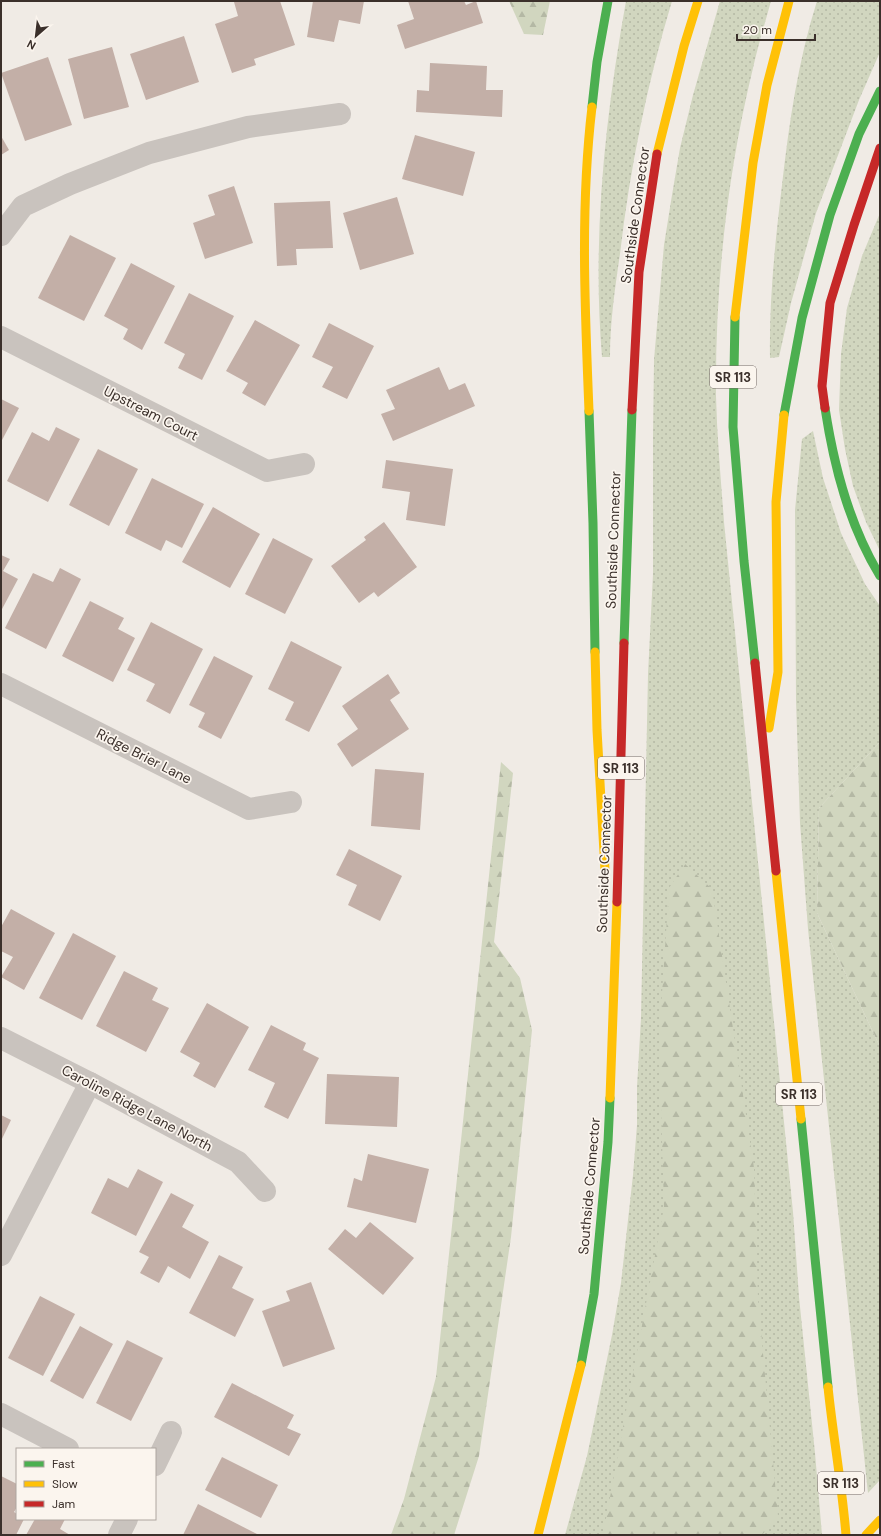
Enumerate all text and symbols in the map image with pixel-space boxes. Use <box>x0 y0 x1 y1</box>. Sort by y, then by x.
north arrow <box>16 16 56 56</box>
scale bar <box>737 16 815 42</box>
text: 20 m <box>743 22 772 38</box>
text: N <box>24 37 38 53</box>
street label: Southside Connector <box>616 146 654 284</box>
road number: SR 113 <box>710 366 756 388</box>
street label: Upstream Court <box>101 381 201 445</box>
street label: Southside Connector <box>602 471 624 609</box>
street label: Ridge Brier Lane <box>93 724 195 788</box>
road number: SR 113 <box>598 757 644 779</box>
street label: Southside Connector <box>593 795 615 933</box>
street label: Caroline Ridge Lane North <box>59 1061 215 1155</box>
road number: SR 113 <box>776 1083 822 1105</box>
street label: Southside Connector <box>574 1117 604 1255</box>
legend <box>16 1448 156 1520</box>
text: Fast <box>52 1456 75 1472</box>
road number: SR 113 <box>818 1472 864 1494</box>
text: Slow <box>52 1476 78 1492</box>
text: Jam <box>52 1496 75 1512</box>

